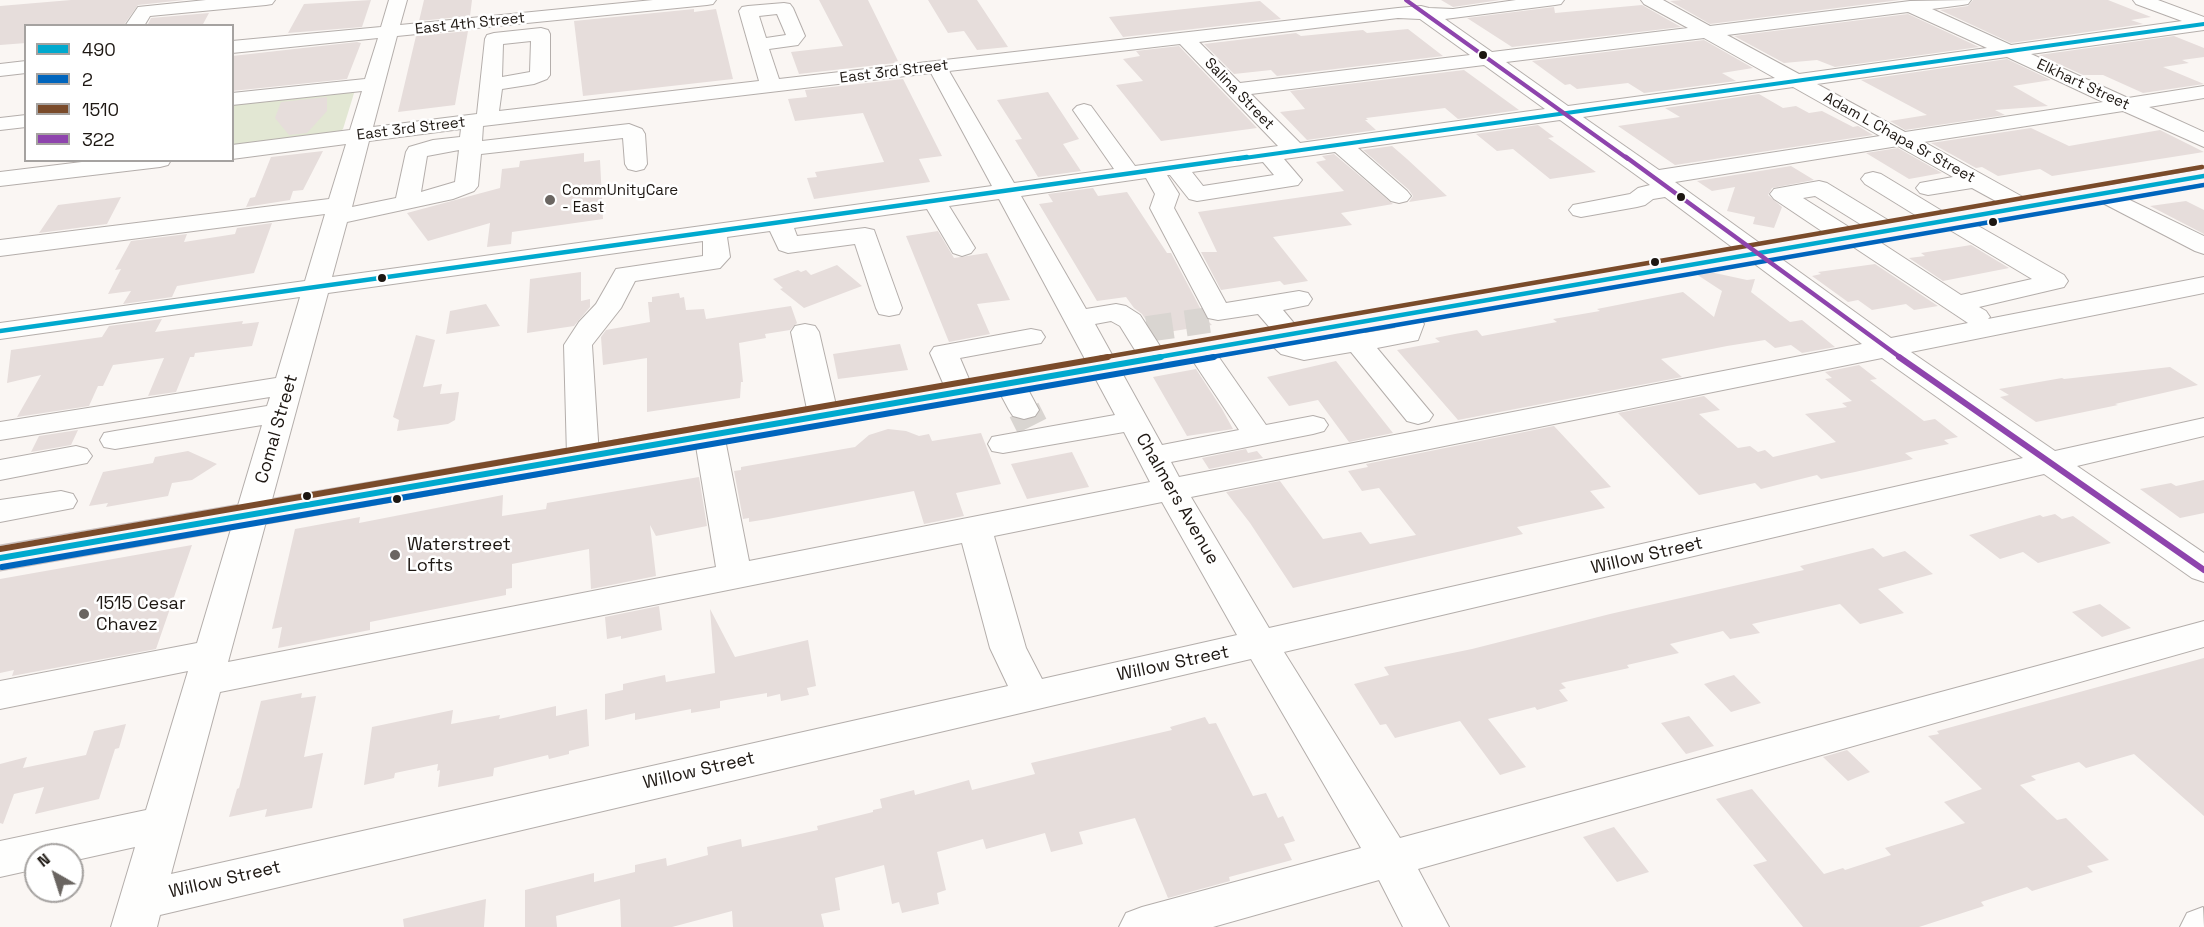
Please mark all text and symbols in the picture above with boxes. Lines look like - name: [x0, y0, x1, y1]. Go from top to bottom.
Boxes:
- street label: East 4th Street: [414, 9, 526, 39]
- legend: [24, 24, 234, 162]
- text: 490: [82, 38, 116, 61]
- unlabelled marker: [1477, 49, 1489, 61]
- street label: Salina Street: [1200, 54, 1278, 134]
- street label: East 3rd Street: [839, 56, 949, 88]
- street label: Elkhart Street: [2034, 56, 2132, 114]
- text: 2: [82, 68, 93, 91]
- street label: Adam L Chapa Sr Street: [1820, 89, 1978, 187]
- text: 1510: [82, 98, 119, 121]
- street label: East 3rd Street: [356, 113, 466, 145]
- text: 322: [82, 128, 115, 151]
- place label: CommUnityCare - East: [562, 182, 678, 217]
- unlabelled marker: [1675, 191, 1687, 203]
- marker: CommUnityCare - East: [543, 193, 557, 207]
- unlabelled marker: [1987, 216, 1999, 228]
- unlabelled marker: [1649, 256, 1661, 268]
- unlabelled marker: [376, 272, 388, 284]
- street label: Comal Street: [251, 372, 303, 486]
- street label: Chalmers Avenue: [1131, 430, 1223, 568]
- unlabelled marker: [301, 490, 313, 502]
- unlabelled marker: [391, 493, 403, 505]
- street label: Willow Street: [1589, 533, 1705, 579]
- place label: Waterstreet Lofts: [407, 534, 511, 576]
- marker: Waterstreet Lofts: [388, 548, 402, 562]
- place label: 1515 Cesar Chavez: [96, 593, 186, 636]
- marker: 1515 Cesar Chavez: [77, 607, 91, 621]
- street label: Willow Street: [1115, 642, 1231, 686]
- street label: Willow Street: [641, 748, 757, 794]
- north arrow: [24, 843, 84, 903]
- text: N: [33, 849, 54, 872]
- street label: Willow Street: [167, 857, 283, 903]

